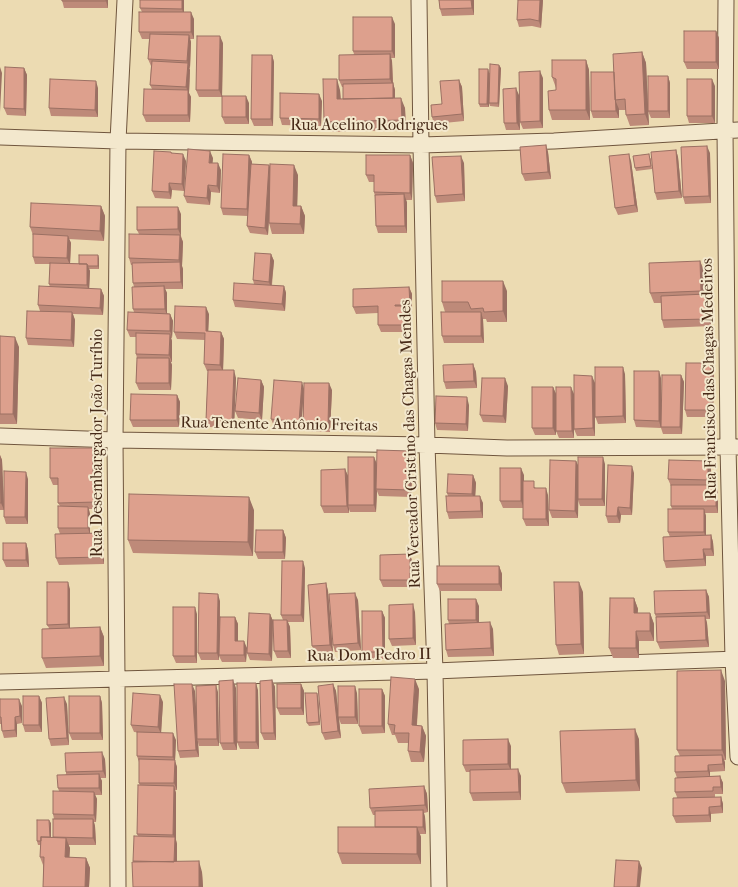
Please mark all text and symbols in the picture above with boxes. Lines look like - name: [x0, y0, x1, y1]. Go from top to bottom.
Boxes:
- street label: Rua Acelino Rodrigues: [290, 116, 448, 136]
- street label: Rua Francisco das Chagas Medeiros: [698, 258, 722, 500]
- street label: Rua Vereador Cristino das Chagas Mendes: [396, 299, 426, 589]
- street label: Rua Desembargador João Turíbio: [88, 329, 108, 557]
- street label: Rua Tenente Antônio Freitas: [180, 414, 378, 436]
- street label: Rua Dom Pedro II: [306, 645, 432, 667]

